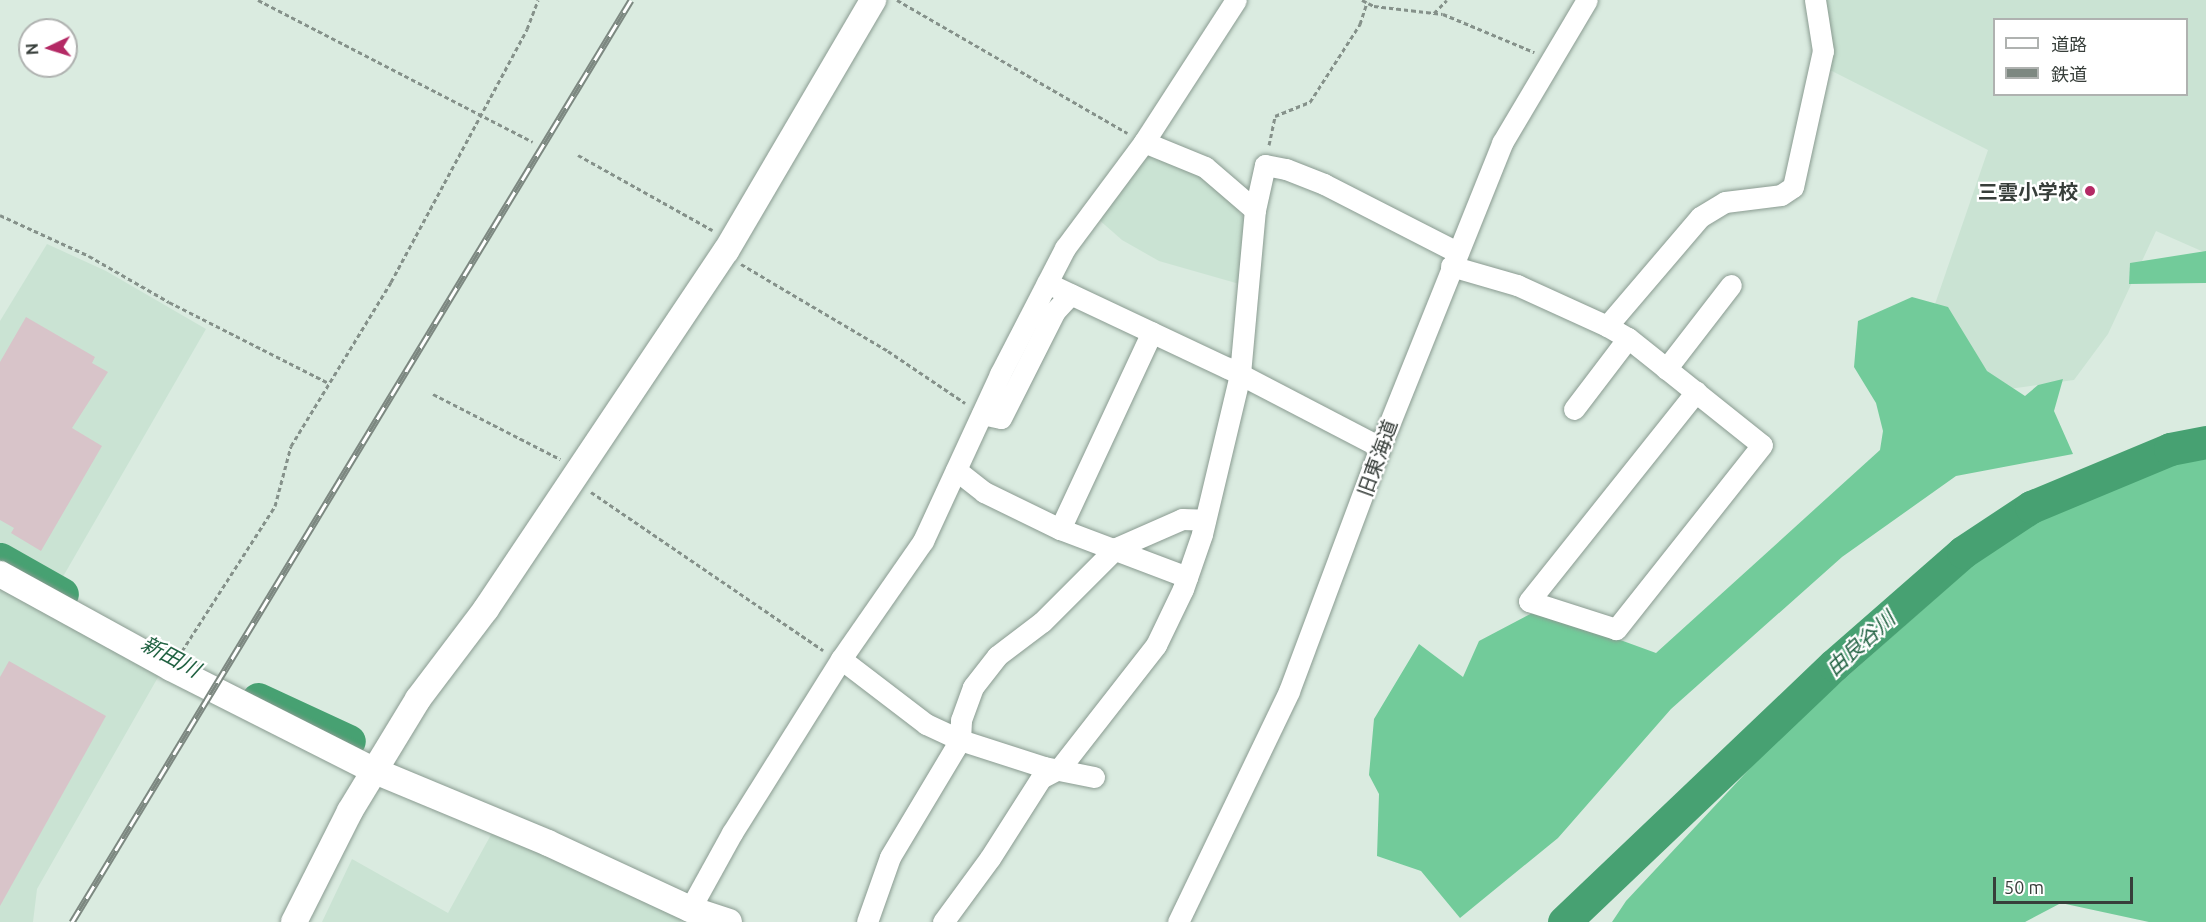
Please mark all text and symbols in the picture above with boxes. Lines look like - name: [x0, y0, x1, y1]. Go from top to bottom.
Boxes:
- north arrow: [18, 18, 78, 78]
- legend: [1993, 18, 2188, 96]
- text: 道路: [2051, 34, 2087, 54]
- text: N: [23, 43, 41, 56]
- text: 鉄道: [2051, 64, 2087, 84]
- place label: 三雲小学校: [1978, 179, 2078, 203]
- marker: 三雲小学校: [2083, 184, 2097, 198]
- street label: 旧東海道: [1352, 416, 1402, 500]
- water label: 由良谷川: [1820, 606, 1900, 680]
- water label: 新田川: [137, 630, 205, 682]
- scale bar: [1996, 865, 2136, 903]
- text: 50 m: [2004, 877, 2044, 897]

